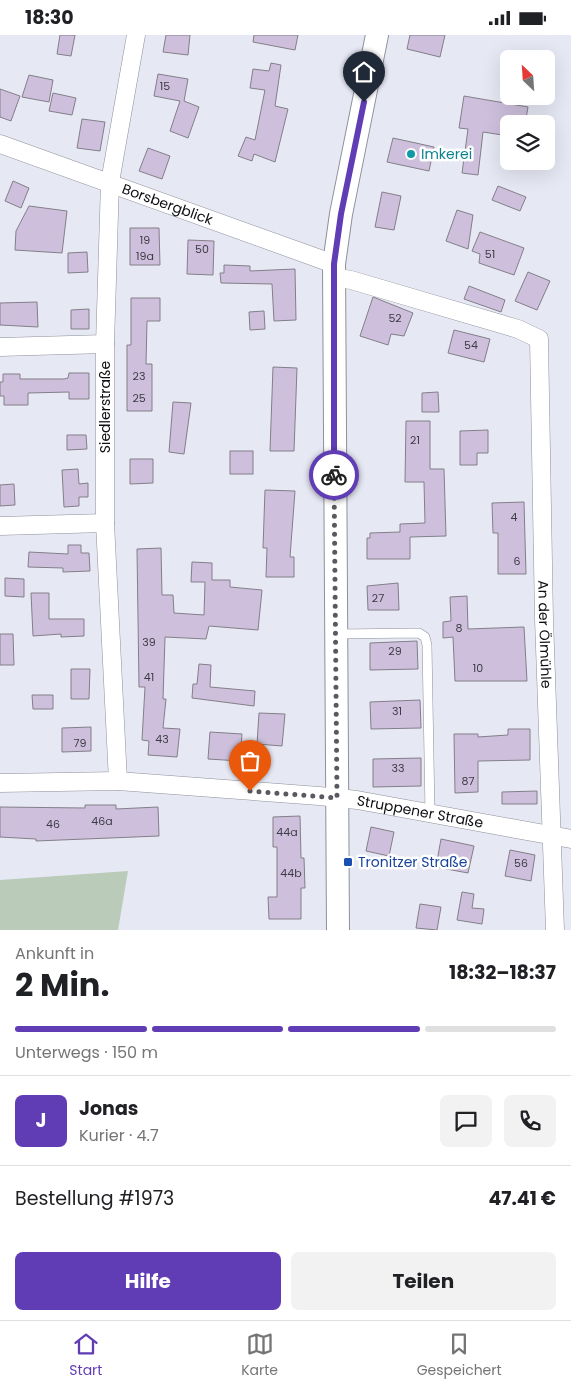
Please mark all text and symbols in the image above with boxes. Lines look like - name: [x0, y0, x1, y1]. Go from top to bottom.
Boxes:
- text: 18:30: [25, 4, 74, 31]
- north arrow: [500, 50, 555, 105]
- map controls: [500, 50, 555, 170]
- pin: [343, 51, 385, 102]
- icon: home: [350, 58, 378, 86]
- house number: 15: [160, 78, 170, 94]
- button: layers: [500, 115, 555, 170]
- place label: Imkerei: [421, 144, 472, 164]
- marker: Imkerei: [405, 148, 417, 160]
- street label: Borsbergblick: [119, 179, 216, 230]
- house number: 19: [140, 232, 150, 248]
- house number: 50: [195, 241, 209, 257]
- house number: 51: [485, 246, 495, 262]
- house number: 19a: [136, 248, 154, 264]
- house number: 52: [388, 310, 402, 326]
- house number: 54: [464, 337, 478, 353]
- street label: Siedlerstraße: [95, 360, 115, 453]
- house number: 23: [133, 368, 145, 384]
- house number: 25: [132, 390, 146, 406]
- house number: 21: [410, 432, 420, 448]
- courier: [309, 450, 359, 500]
- icon: bike: [320, 461, 348, 489]
- house number: 4: [511, 509, 518, 525]
- house number: 6: [514, 553, 521, 569]
- street label: An der Ölmühle: [533, 580, 556, 689]
- house number: 27: [372, 590, 384, 606]
- house number: 8: [456, 620, 463, 636]
- house number: 39: [142, 634, 156, 650]
- house number: 29: [388, 643, 402, 659]
- house number: 10: [473, 660, 483, 676]
- house number: 41: [144, 669, 154, 685]
- house number: 31: [392, 703, 402, 719]
- house number: 43: [155, 731, 169, 747]
- house number: 79: [74, 735, 87, 751]
- pin: [229, 740, 271, 791]
- icon: bag: [236, 747, 264, 775]
- house number: 33: [392, 760, 404, 776]
- house number: 87: [462, 773, 474, 789]
- street label: Struppener Straße: [355, 790, 485, 833]
- house number: 46a: [91, 813, 113, 829]
- house number: 46: [46, 816, 60, 832]
- house number: 44a: [276, 824, 298, 840]
- place label: Tronitzer Straße: [358, 852, 468, 872]
- house number: 56: [514, 855, 528, 871]
- marker: Tronitzer Straße: [342, 856, 354, 868]
- house number: 44b: [280, 865, 302, 881]
- text: Ankunft in: [15, 942, 94, 965]
- text: 18:32–18:37: [449, 959, 556, 986]
- text: 2 Min.: [15, 962, 109, 1007]
- text: Unterwegs · 150 m: [15, 1041, 158, 1064]
- text: Jonas: [79, 1095, 138, 1122]
- button: chat: [440, 1095, 492, 1147]
- button: phone: [504, 1095, 556, 1147]
- text: J: [36, 1107, 46, 1134]
- text: Kurier · 4.7: [79, 1124, 159, 1147]
- text: Bestellung #1973: [15, 1185, 174, 1212]
- text: 47.41 €: [488, 1185, 556, 1212]
- button: Hilfe: [15, 1252, 281, 1310]
- button: Teilen: [291, 1252, 556, 1310]
- tab: Start: [69, 1330, 102, 1381]
- tab: Karte: [241, 1330, 278, 1381]
- tab: Gespeichert: [417, 1330, 502, 1381]

